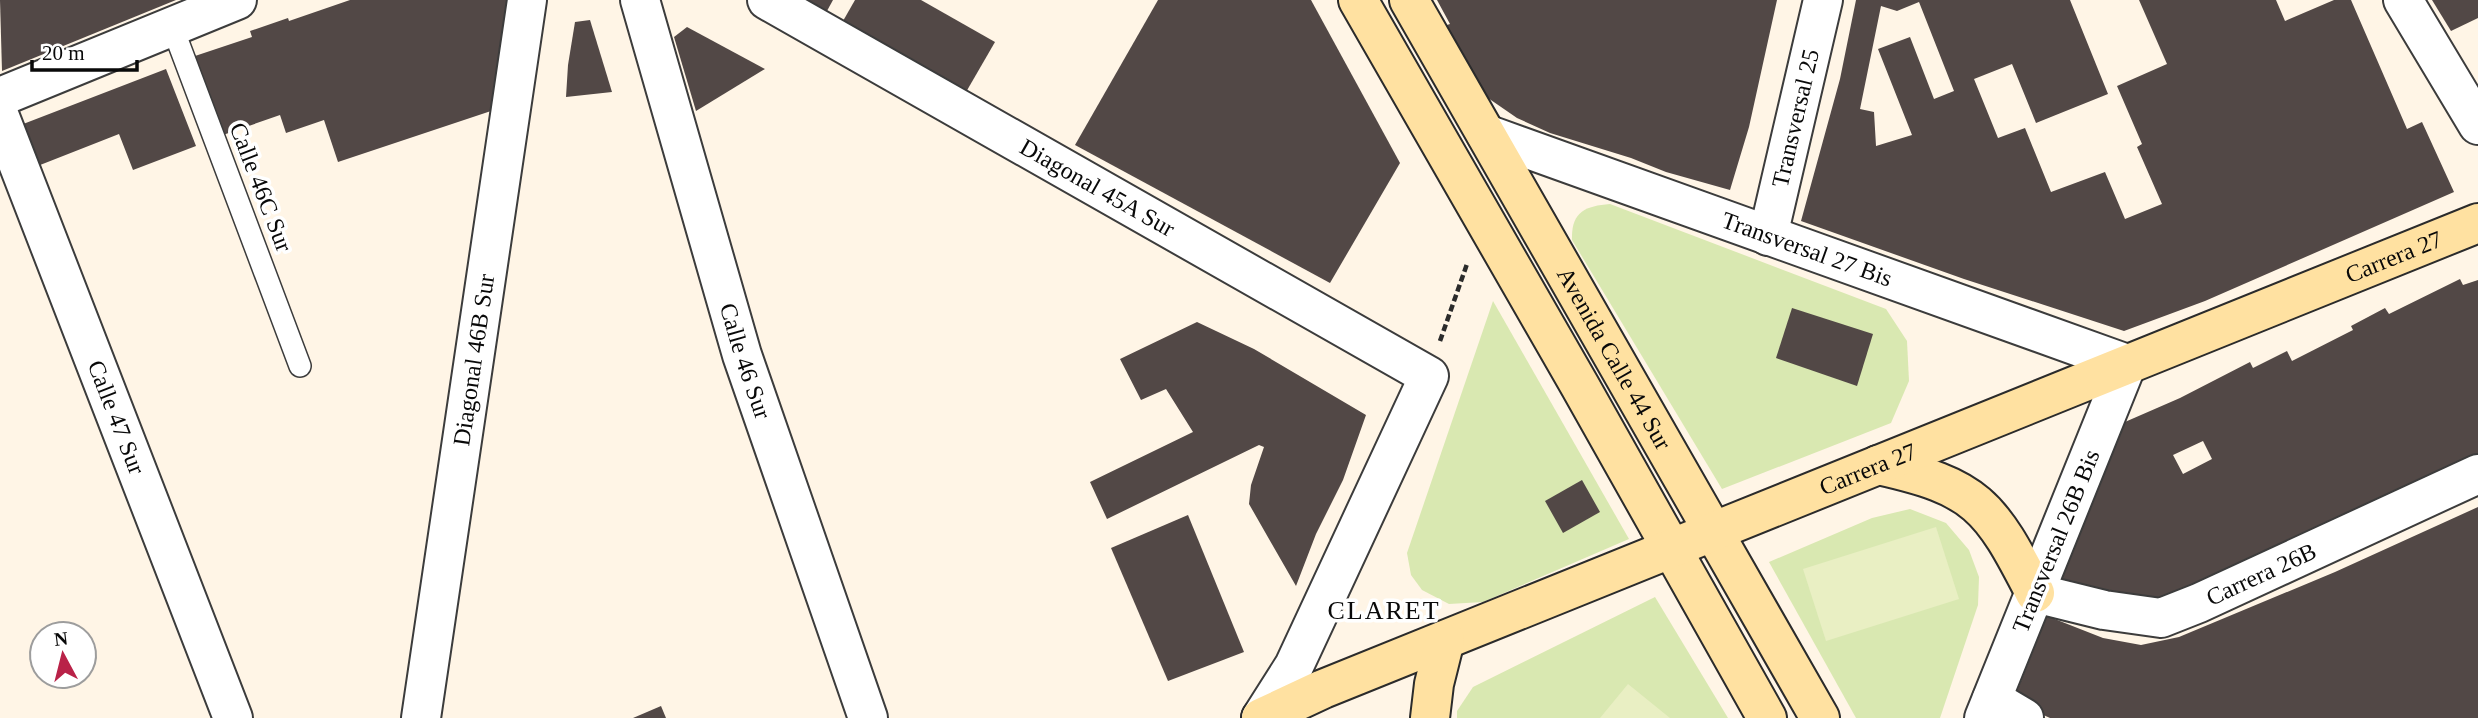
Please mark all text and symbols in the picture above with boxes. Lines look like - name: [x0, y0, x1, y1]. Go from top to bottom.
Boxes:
- scale bar: [32, 28, 136, 72]
- text: 20 m: [42, 41, 85, 65]
- street label: Transversal 25: [1767, 46, 1824, 190]
- street label: Calle 46C Sur: [224, 119, 298, 255]
- street label: Diagonal 45A Sur: [1016, 134, 1179, 242]
- street label: Transversal 27 Bis: [1718, 207, 1896, 292]
- street label: Carrera 27: [2342, 226, 2446, 288]
- street label: Avenida Calle 44 Sur: [1552, 263, 1677, 454]
- street label: Diagonal 46B Sur: [448, 272, 499, 448]
- street label: Calle 46 Sur: [715, 300, 776, 422]
- street label: Calle 47 Sur: [83, 357, 150, 478]
- street label: Carrera 27: [1816, 438, 1920, 500]
- street label: Transversal 26B Bis: [2007, 446, 2105, 636]
- street label: Carrera 26B: [2202, 538, 2320, 611]
- district label: CLARET: [1327, 596, 1441, 625]
- north arrow: [28, 620, 98, 690]
- text: N: [53, 627, 69, 650]

